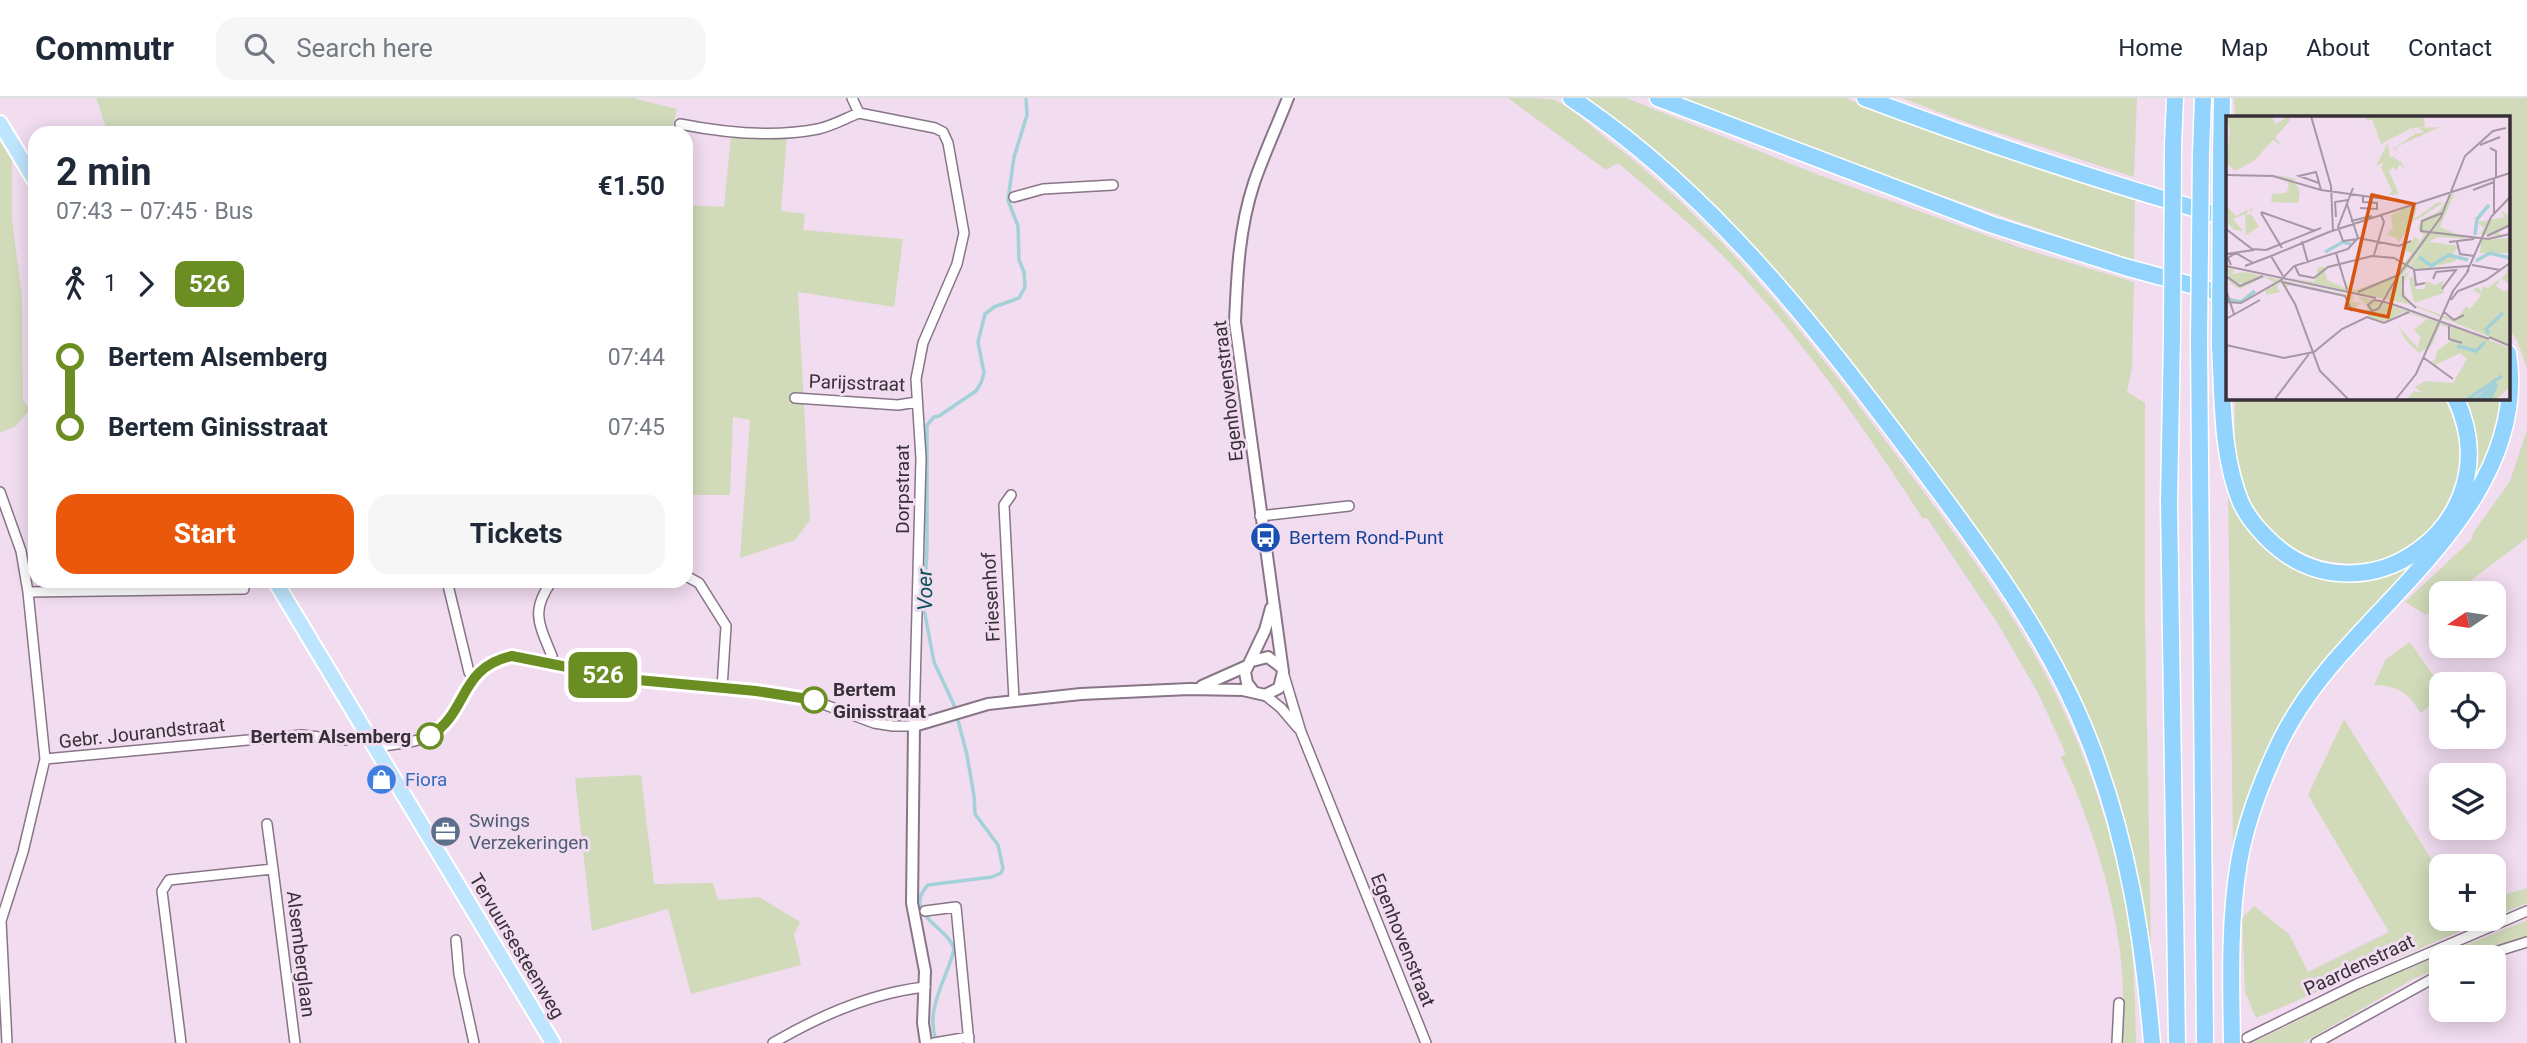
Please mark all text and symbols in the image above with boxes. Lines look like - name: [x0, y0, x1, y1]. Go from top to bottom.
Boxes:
- search box: [216, 17, 706, 80]
- text: Commutr: [35, 29, 174, 68]
- icon: search: [240, 29, 278, 67]
- text: Search here: [296, 33, 433, 63]
- text: Home: [2118, 34, 2183, 62]
- text: Map: [2221, 34, 2268, 62]
- text: About: [2306, 34, 2370, 62]
- text: Contact: [2408, 34, 2492, 62]
- inset map: [2226, 116, 2510, 399]
- text: 2 min: [56, 150, 152, 194]
- text: €1.50: [598, 171, 665, 201]
- text: 07:43 – 07:45 · Bus: [56, 198, 253, 225]
- icon: walk: [56, 265, 94, 303]
- icon: forward: [127, 265, 165, 303]
- text: 1: [104, 270, 117, 297]
- text: 526: [189, 270, 230, 298]
- street label: Egenhovenstraat: [1208, 319, 1248, 463]
- text: Bertem Alsemberg: [108, 342, 328, 372]
- text: 07:44: [608, 344, 665, 371]
- street label: Parijsstraat: [808, 370, 906, 396]
- text: Bertem Ginisstraat: [108, 412, 328, 442]
- text: 07:45: [608, 414, 665, 441]
- street label: Dorpstraat: [891, 444, 914, 534]
- button: Start: [56, 494, 354, 574]
- button: Tickets: [368, 494, 665, 574]
- bus stop icon: Bertem Rond-Punt: [1249, 520, 1283, 554]
- place label: Bertem Rond-Punt: [1289, 526, 1444, 549]
- street label: Friesenhof: [977, 551, 1005, 642]
- water label: Voer: [913, 568, 937, 611]
- north arrow: [2429, 581, 2506, 658]
- map controls: [2429, 581, 2506, 1022]
- line badge: 526: [563, 652, 643, 698]
- text: 526: [582, 661, 624, 689]
- button: locate: [2429, 672, 2506, 749]
- place label: Bertem Ginisstraat: [833, 678, 927, 723]
- marker: Bertem Ginisstraat: [801, 687, 827, 713]
- street label: Gebr. Jourandstraat: [58, 713, 226, 753]
- marker: Bertem Alsemberg: [417, 723, 443, 749]
- place label: Bertem Alsemberg: [250, 725, 411, 748]
- shop icon: Fiora: [365, 762, 399, 796]
- button: layers: [2429, 763, 2506, 840]
- place label: Fiora: [405, 768, 447, 791]
- place label: Swings Verzekeringen: [469, 809, 589, 854]
- office icon: Swings Verzekeringen: [429, 814, 463, 848]
- button: +: [2429, 854, 2506, 931]
- street label: Tervuursesteenweg: [465, 869, 569, 1023]
- street label: Egenhovenstraat: [1366, 870, 1440, 1010]
- street label: Alsemberglaan: [282, 890, 320, 1018]
- street label: Paardenstraat: [2300, 929, 2418, 1001]
- button: −: [2429, 945, 2506, 1022]

